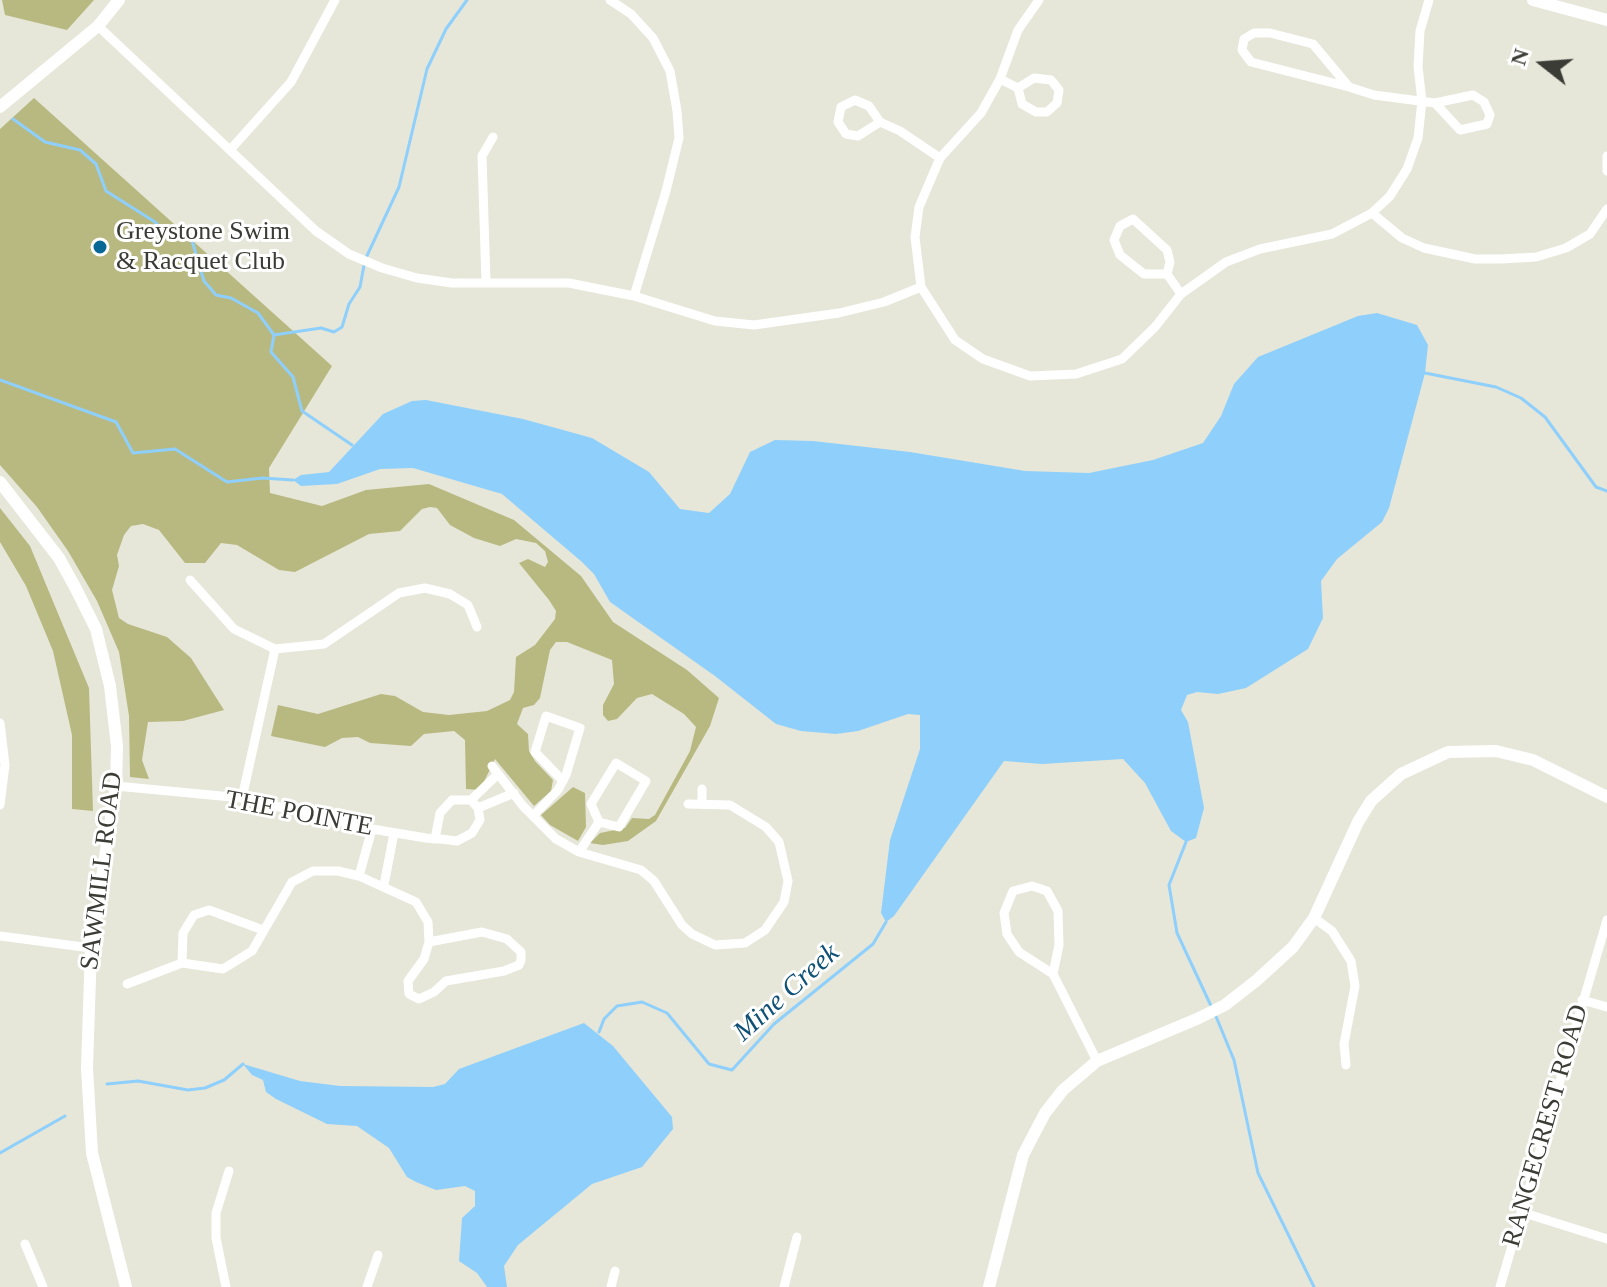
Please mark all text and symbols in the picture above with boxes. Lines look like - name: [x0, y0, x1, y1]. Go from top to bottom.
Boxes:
- north arrow: [1503, 24, 1583, 104]
- text: N: [1505, 46, 1534, 68]
- place label: Greystone Swim & Racquet Club: [116, 216, 290, 278]
- marker: Greystone Swim & Racquet Club: [91, 238, 109, 256]
- street label: SAWMILL ROAD: [74, 770, 130, 972]
- street label: THE POINTE: [223, 784, 375, 844]
- water label: Mine Creek: [727, 937, 847, 1049]
- street label: RANGECREST ROAD: [1496, 1001, 1596, 1251]

